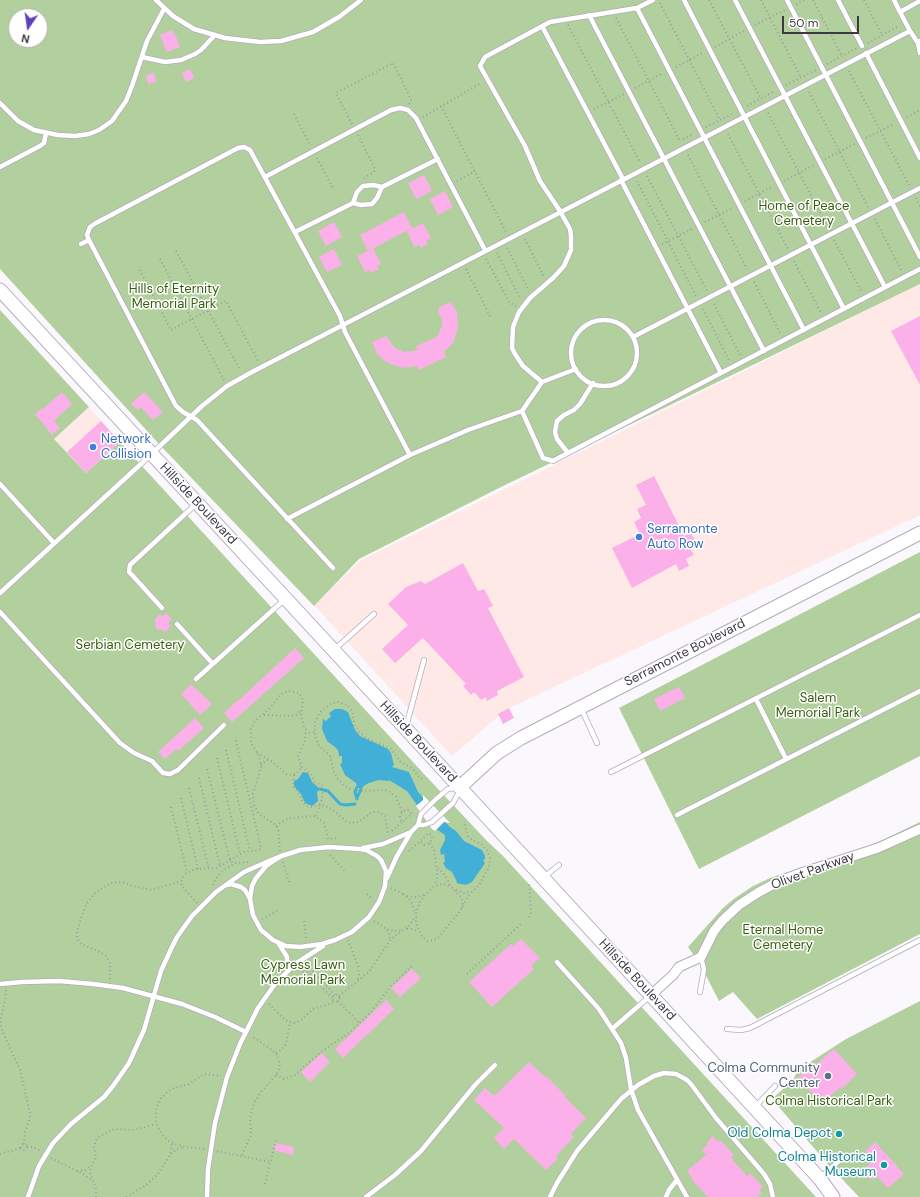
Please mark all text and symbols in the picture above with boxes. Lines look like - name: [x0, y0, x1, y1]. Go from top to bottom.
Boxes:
- north arrow: [8, 8, 48, 48]
- scale bar: [784, 8, 861, 34]
- text: 50 m: [789, 15, 818, 31]
- text: N: [20, 31, 31, 46]
- park label: Home of Peace Cemetery: [758, 199, 850, 230]
- park label: Hills of Eternity Memorial Park: [129, 282, 219, 313]
- place label: Network Collision: [101, 432, 152, 463]
- marker: Network Collision: [88, 442, 98, 452]
- street label: Hillside Boulevard: [156, 460, 240, 548]
- place label: Serramonte Auto Row: [647, 522, 718, 553]
- marker: Serramonte Auto Row: [634, 532, 644, 542]
- street label: Serramonte Boulevard: [622, 616, 748, 690]
- park label: Serbian Cemetery: [76, 638, 184, 654]
- park label: Salem Memorial Park: [776, 691, 860, 722]
- street label: Hillside Boulevard: [376, 698, 460, 786]
- street label: Olivet Parkway: [769, 849, 857, 893]
- park label: Eternal Home Cemetery: [743, 923, 823, 954]
- street label: Hillside Boulevard: [595, 936, 679, 1024]
- park label: Cypress Lawn Memorial Park: [261, 958, 345, 989]
- place label: Colma Community Center: [707, 1061, 820, 1092]
- marker: Colma Community Center: [823, 1071, 833, 1081]
- park label: Colma Historical Park: [765, 1094, 893, 1110]
- place label: Old Colma Depot: [727, 1126, 831, 1142]
- marker: Old Colma Depot: [834, 1129, 844, 1139]
- place label: Colma Historical Museum: [778, 1150, 876, 1181]
- marker: Colma Historical Museum: [879, 1160, 889, 1170]

